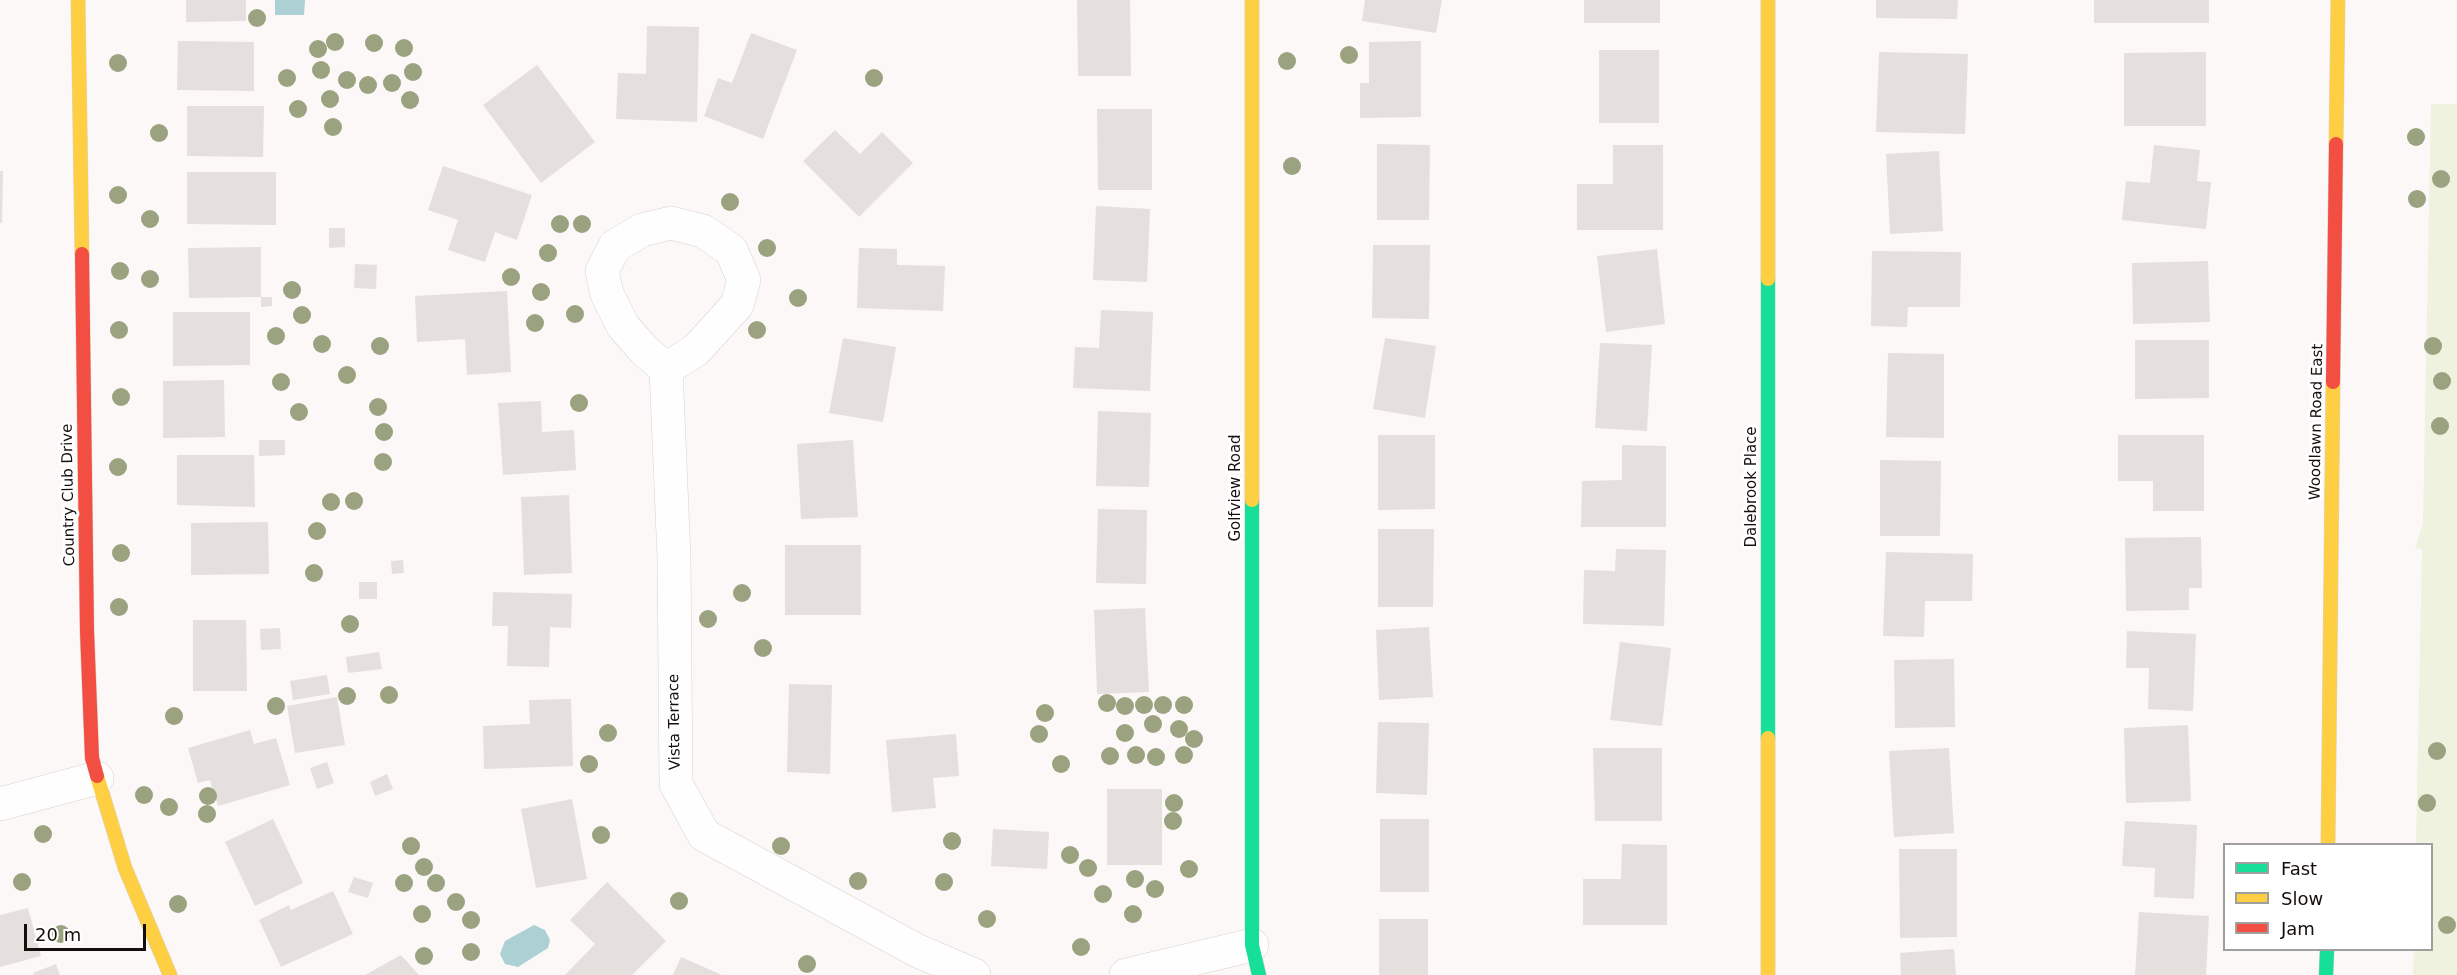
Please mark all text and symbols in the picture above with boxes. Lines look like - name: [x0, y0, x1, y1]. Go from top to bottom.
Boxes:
- street label: Woodlawn Road East: [2307, 344, 2327, 500]
- street label: Country Club Drive: [59, 423, 79, 567]
- street label: Dalebrook Place: [1743, 426, 1761, 548]
- street label: Golfview Road: [1227, 434, 1245, 542]
- street label: Vista Terrace: [665, 674, 685, 770]
- legend: [2223, 843, 2433, 951]
- text: Fast: [2281, 858, 2317, 879]
- text: Slow: [2281, 888, 2323, 909]
- scale bar: [27, 912, 148, 950]
- text: Jam: [2281, 918, 2315, 939]
- text: 20 m: [35, 924, 81, 945]

